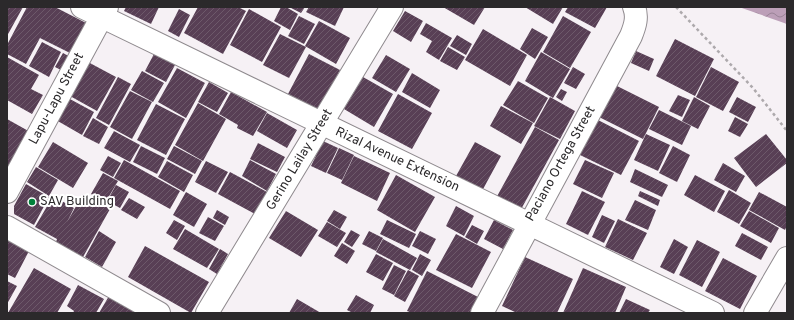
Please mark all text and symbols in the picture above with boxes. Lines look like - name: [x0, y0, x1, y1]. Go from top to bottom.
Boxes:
- street label: Lapu-Lapu Street: [26, 50, 88, 148]
- street label: Paciano Ortega Street: [523, 103, 599, 225]
- street label: Gerino Lailay Street: [263, 106, 337, 214]
- street label: Rizal Avenue Extension: [332, 124, 462, 196]
- place label: SAV Building: [40, 194, 114, 210]
- marker: SAV Building: [27, 197, 37, 207]

